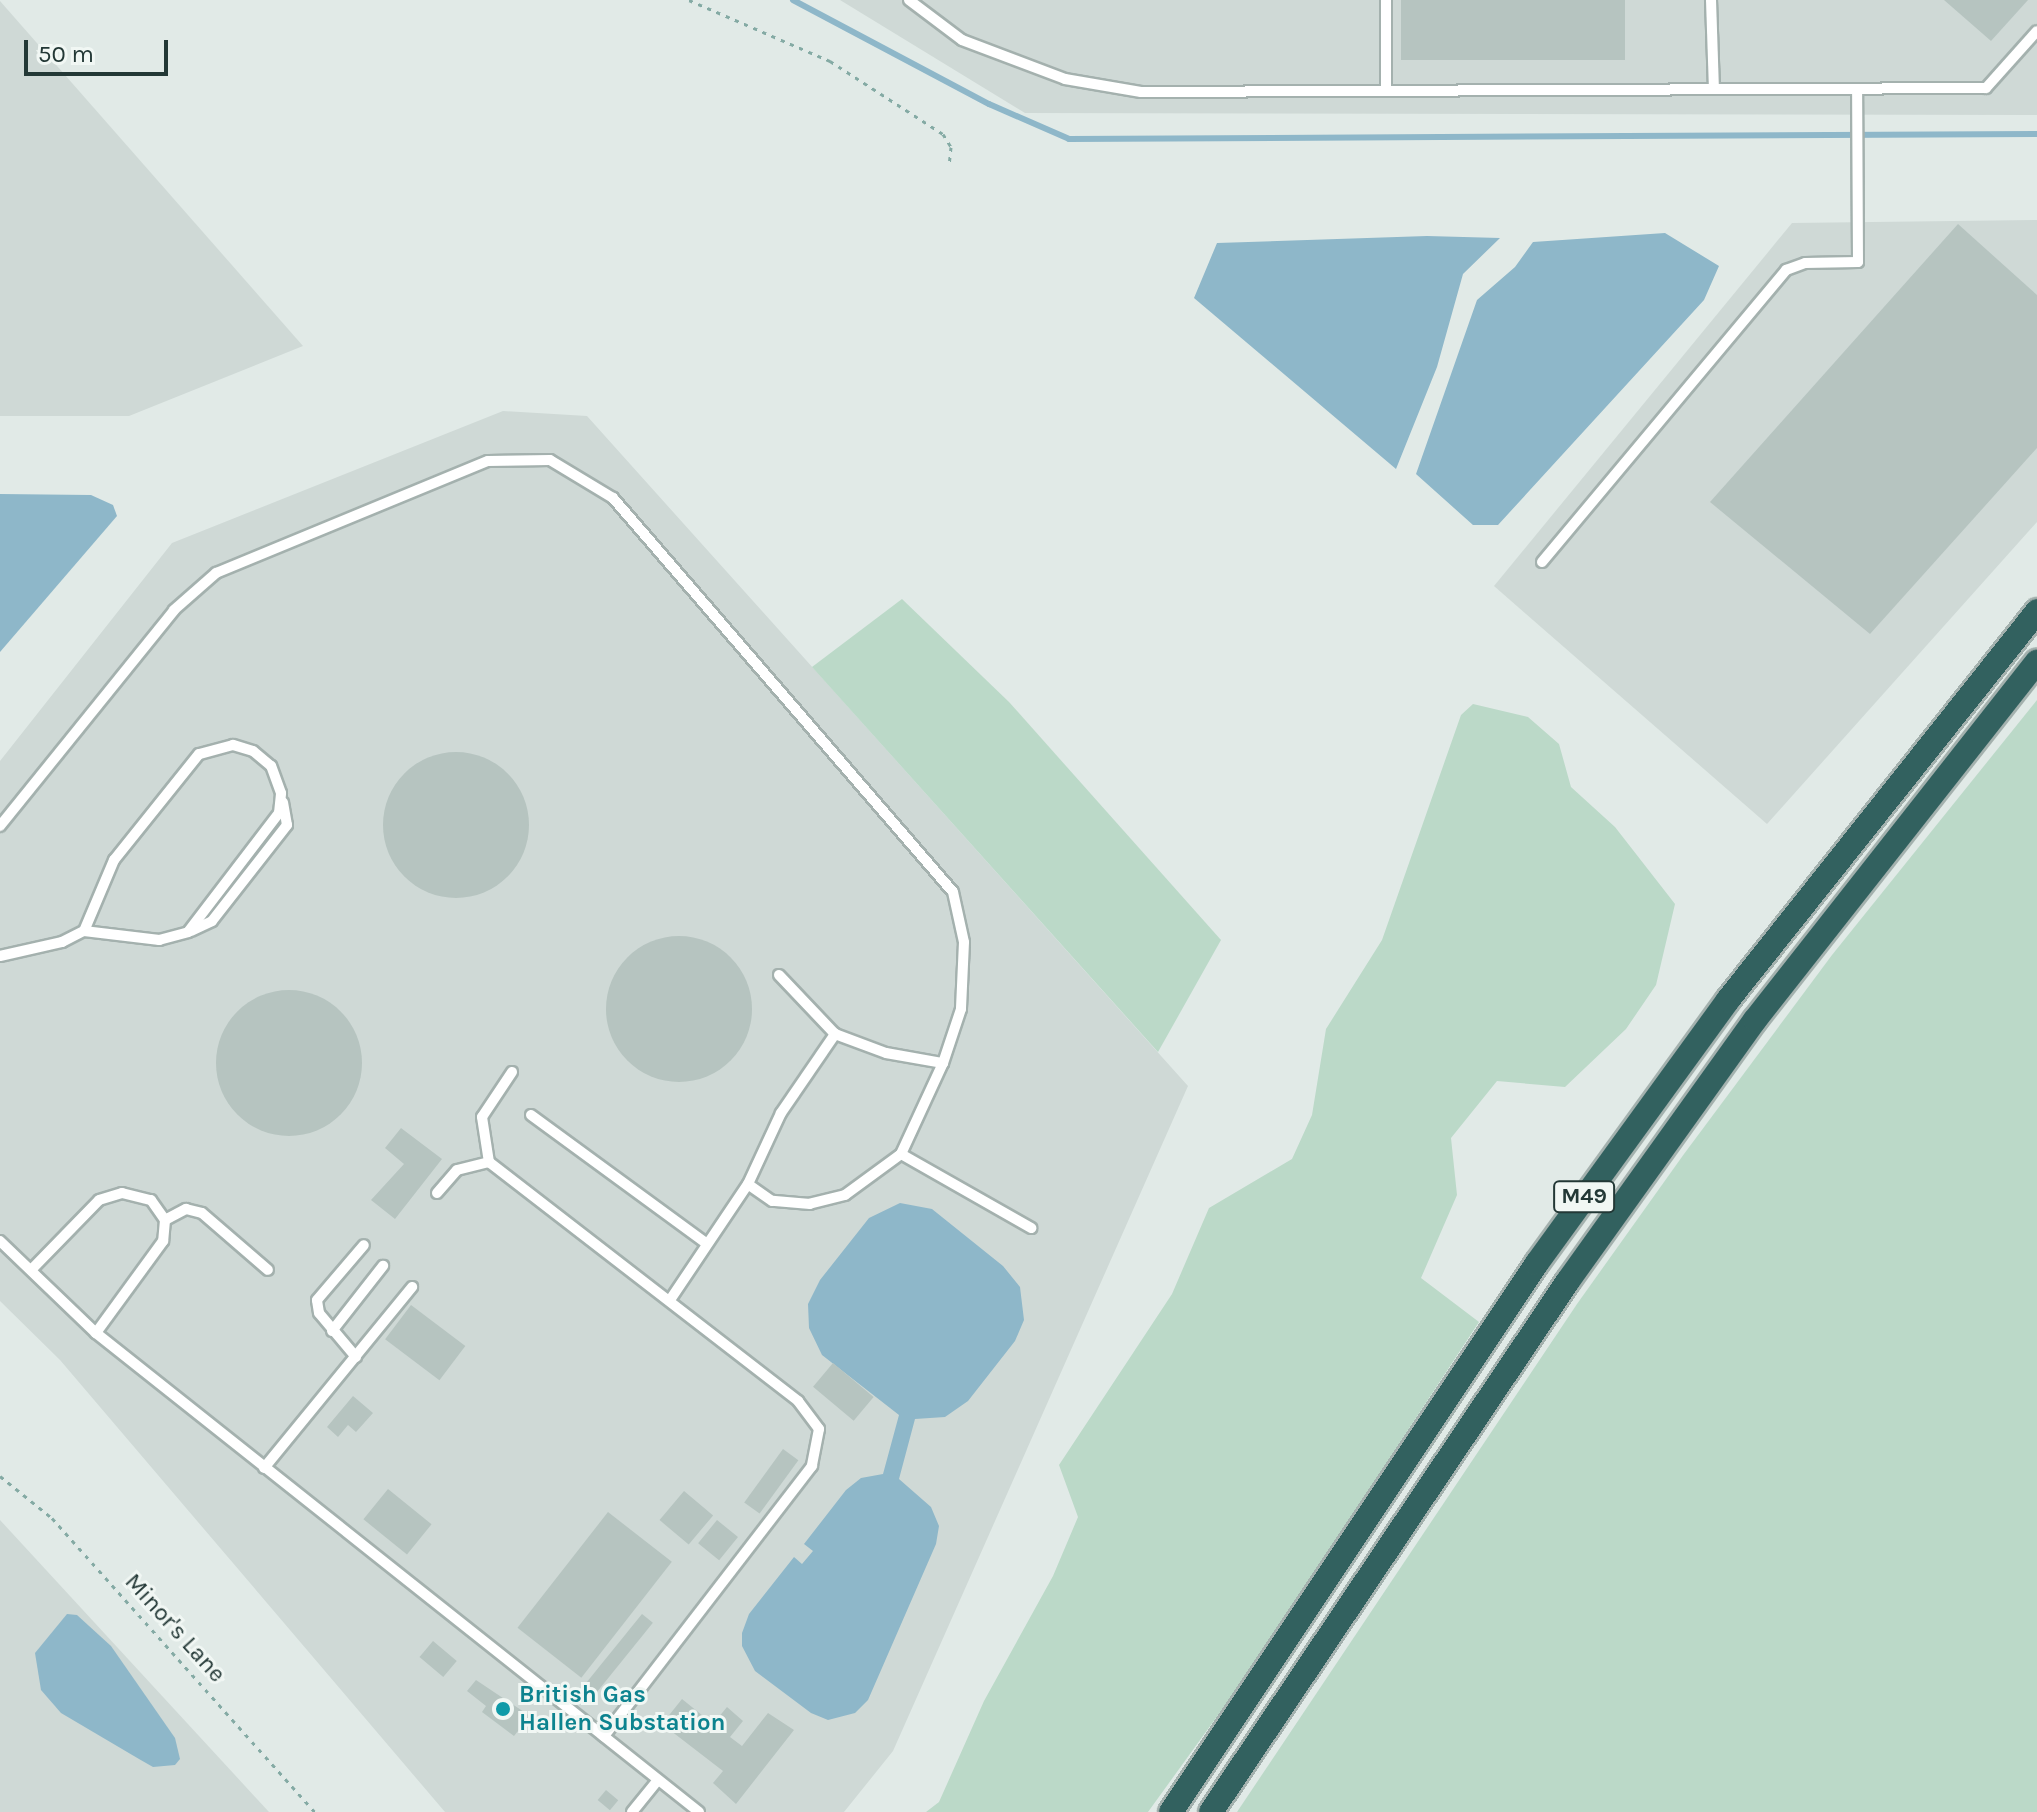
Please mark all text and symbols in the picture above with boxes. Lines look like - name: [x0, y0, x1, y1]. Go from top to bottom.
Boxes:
- scale bar: [28, 24, 172, 74]
- text: 50 m: [38, 40, 94, 68]
- road number: M49: [1552, 1179, 1616, 1215]
- street label: Minor's Lane: [119, 1568, 231, 1688]
- place label: British Gas Hallen Substation: [519, 1681, 725, 1737]
- marker: British Gas Hallen Substation: [494, 1700, 512, 1718]

